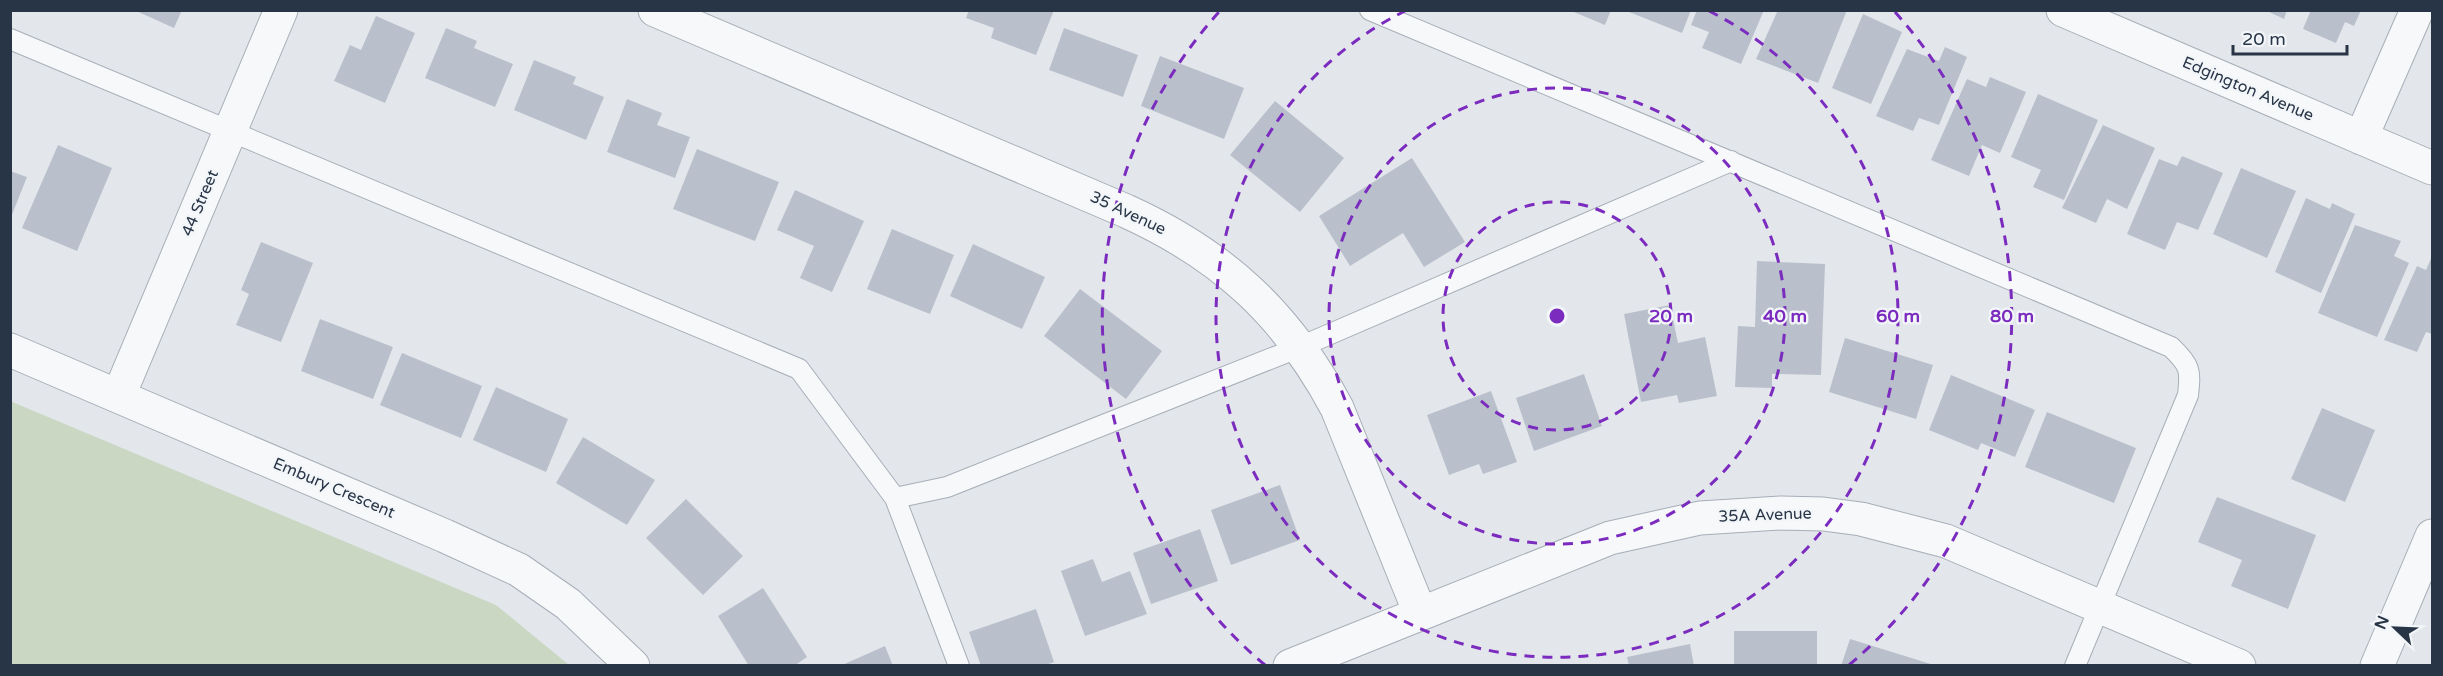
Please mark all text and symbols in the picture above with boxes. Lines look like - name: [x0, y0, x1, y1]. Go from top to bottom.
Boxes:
- scale bar: [2233, 18, 2347, 56]
- text: 20 m: [2242, 28, 2286, 50]
- street label: Edgington Avenue: [2179, 52, 2317, 126]
- street label: 44 Street: [177, 167, 223, 239]
- street label: 35 Avenue: [1087, 187, 1169, 239]
- text: 20 m: [1649, 305, 1693, 327]
- text: 40 m: [1763, 305, 1807, 327]
- text: 60 m: [1876, 305, 1920, 327]
- text: 80 m: [1990, 305, 2034, 327]
- centre of rings: [1547, 306, 1567, 326]
- street label: Embury Crescent: [270, 453, 398, 523]
- street label: 35A Avenue: [1718, 503, 1812, 527]
- north arrow: [2365, 598, 2425, 658]
- text: N: [2370, 613, 2394, 632]

